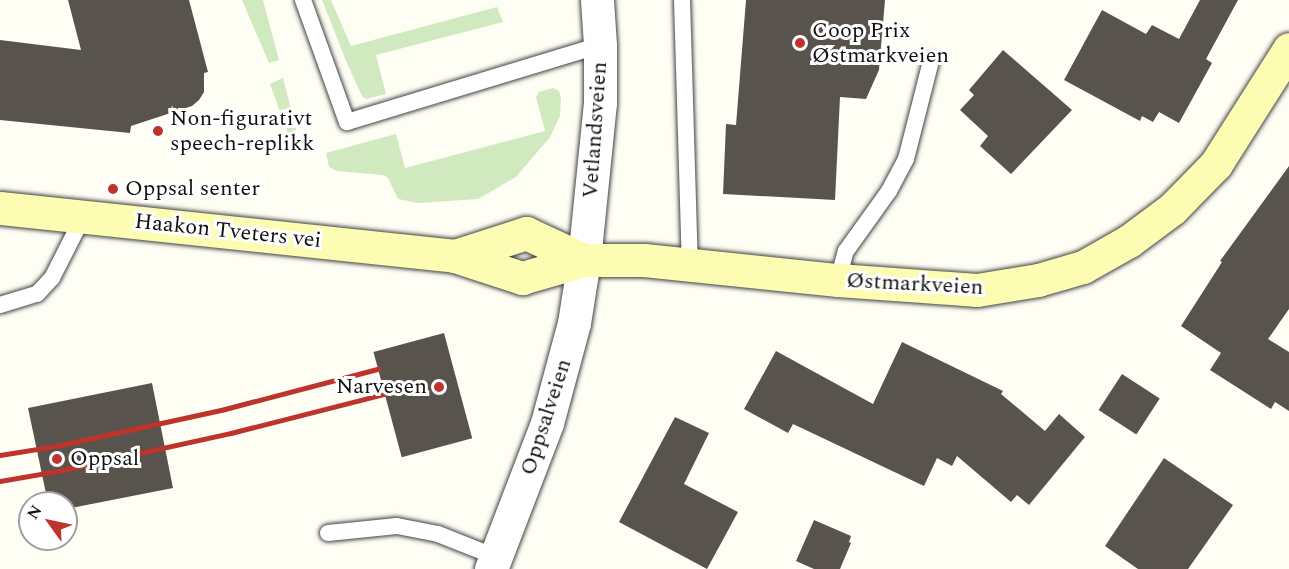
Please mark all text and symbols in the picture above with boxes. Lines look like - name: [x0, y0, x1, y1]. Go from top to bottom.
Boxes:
- place label: Coop Prix Østmarkveien: [812, 17, 949, 68]
- marker: Coop Prix Østmarkveien: [793, 36, 807, 50]
- street label: Vetlandsveien: [577, 61, 613, 199]
- place label: Non-figurativt speech-replikk: [170, 105, 315, 156]
- marker: Non-figurativt speech-replikk: [151, 124, 165, 138]
- place label: Oppsal senter: [125, 176, 260, 202]
- marker: Oppsal senter: [106, 182, 120, 196]
- street label: Haakon Tveters vei: [133, 208, 323, 254]
- street label: Østmarkveien: [846, 267, 984, 301]
- street label: Oppsalveien: [515, 355, 577, 479]
- place label: Narvesen: [336, 374, 427, 400]
- marker: Narvesen: [432, 380, 446, 394]
- place label: Oppsal: [70, 446, 139, 472]
- marker: Oppsal: [48, 450, 66, 468]
- north arrow: [18, 491, 78, 551]
- text: N: [21, 500, 48, 524]

